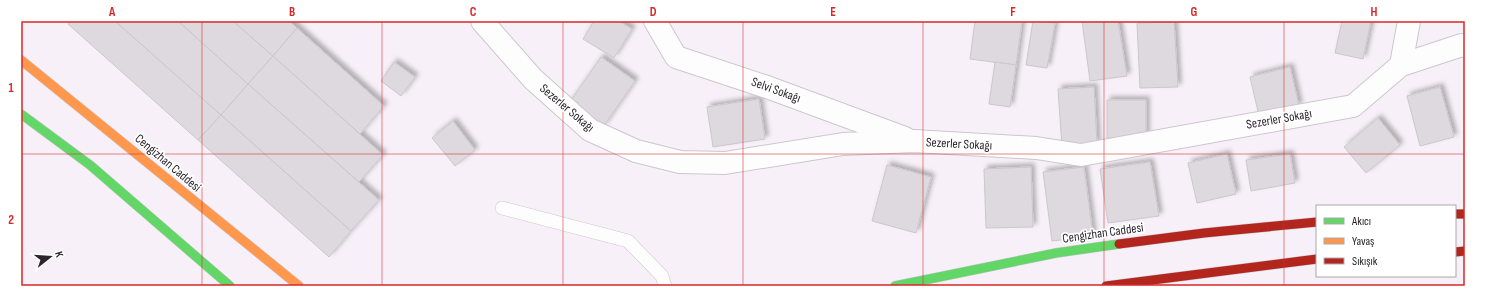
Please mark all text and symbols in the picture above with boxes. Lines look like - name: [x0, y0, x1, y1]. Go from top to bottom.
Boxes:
- text: A: [108, 4, 116, 20]
- text: B: [289, 4, 295, 20]
- text: C: [470, 4, 477, 20]
- text: D: [650, 4, 657, 20]
- text: E: [830, 4, 836, 20]
- text: F: [1010, 4, 1016, 20]
- text: G: [1191, 4, 1198, 20]
- text: H: [1371, 4, 1378, 20]
- street label: Selvi Sokağı: [749, 74, 803, 106]
- text: 1: [8, 80, 14, 96]
- street label: Sezerler Sokağı: [536, 81, 598, 135]
- street label: Sezerler Sokağı: [1245, 105, 1313, 133]
- street label: Cengizhan Caddesi: [132, 131, 204, 195]
- street label: Sezerler Sokağı: [926, 134, 992, 154]
- legend: [1316, 205, 1456, 277]
- text: 2: [8, 212, 14, 228]
- text: Akıcı: [1351, 214, 1371, 229]
- street label: Cengizhan Caddesi: [1061, 219, 1145, 247]
- text: Yavaş: [1352, 234, 1374, 249]
- north arrow: [30, 237, 70, 277]
- text: K: [52, 250, 66, 259]
- text: Sıkışık: [1352, 254, 1378, 269]

